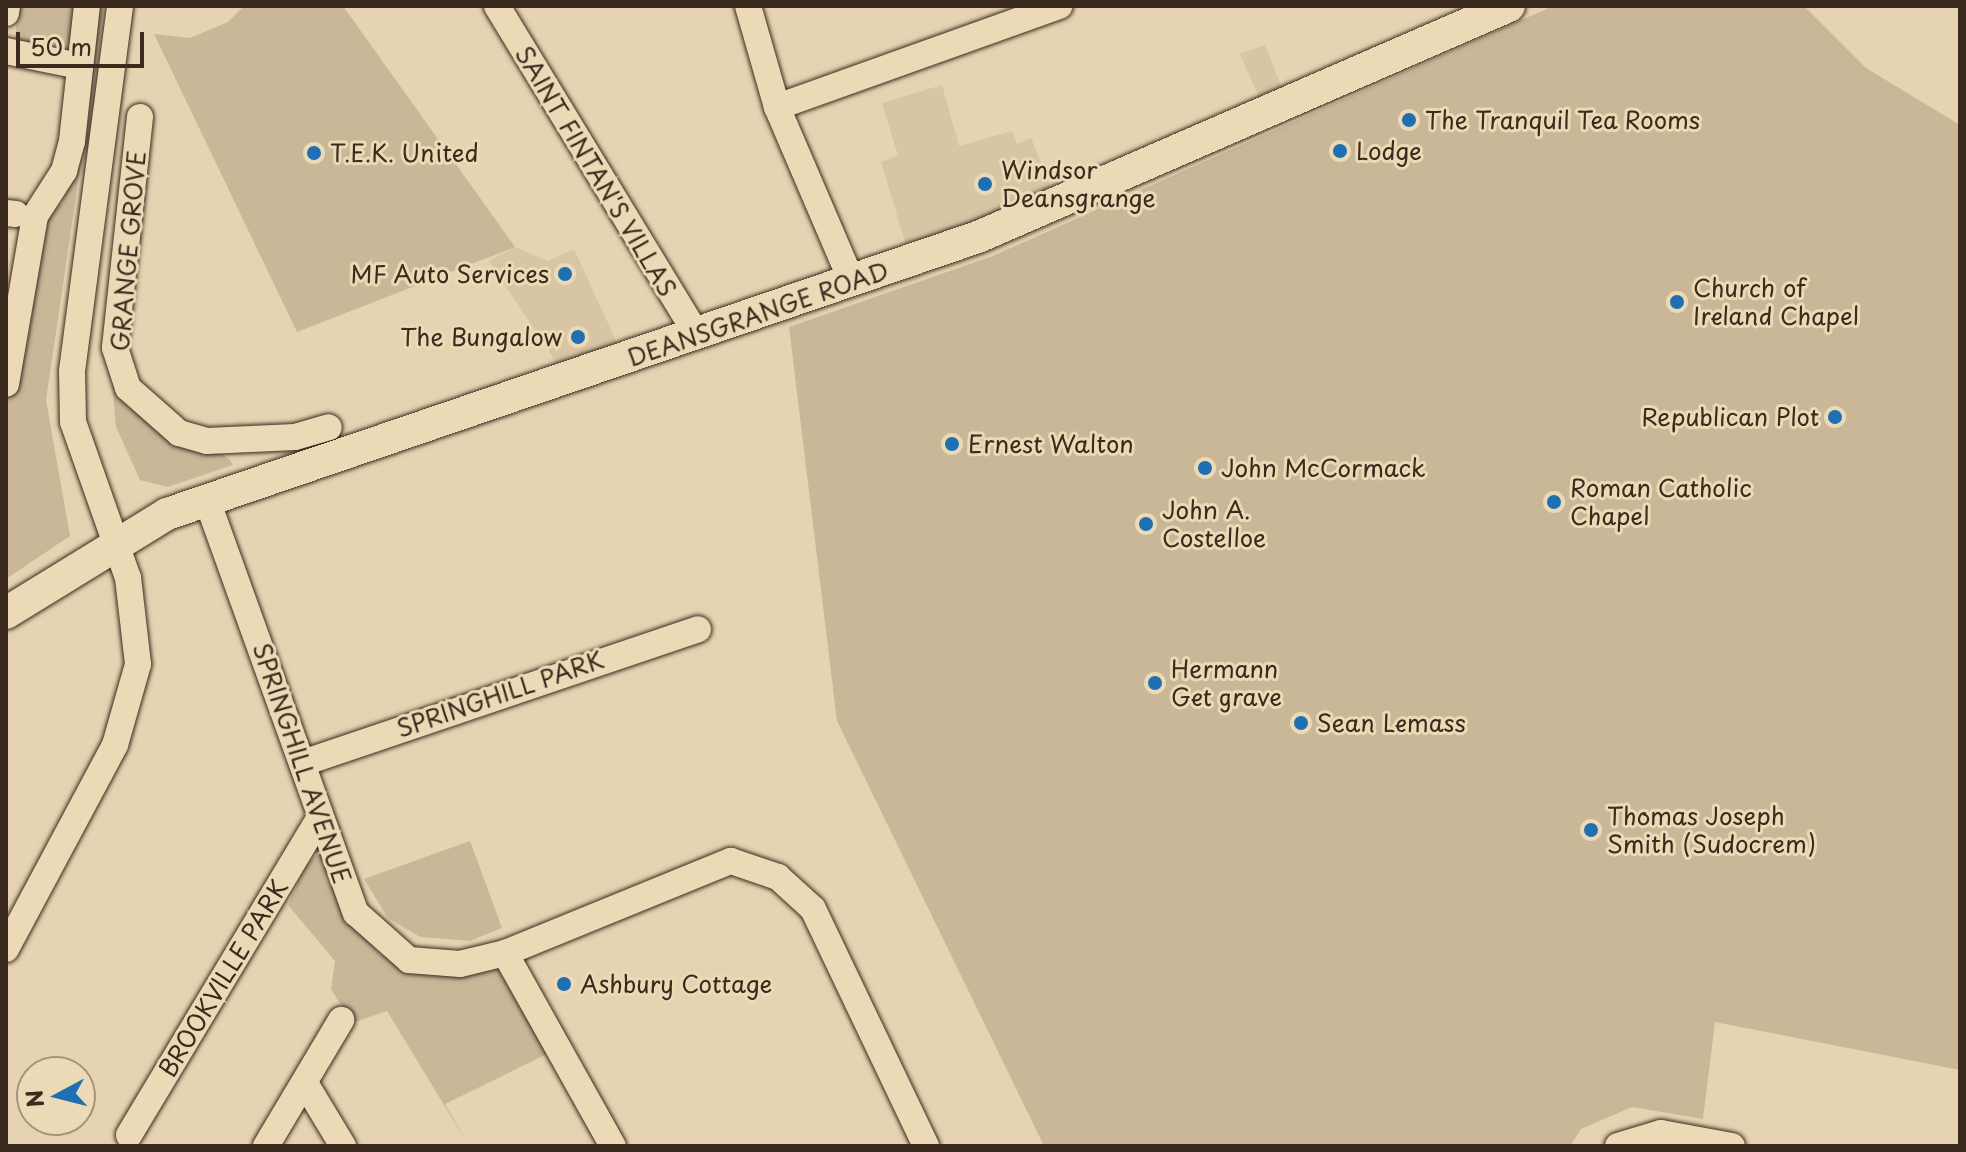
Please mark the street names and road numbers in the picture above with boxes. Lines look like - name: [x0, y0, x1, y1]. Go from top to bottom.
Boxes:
- street label: SAINT FINTAN'S VILLAS: [509, 40, 683, 302]
- street label: GRANGE GROVE: [105, 149, 151, 353]
- street label: DEANSGRANGE ROAD: [623, 256, 893, 372]
- street label: SPRINGHILL AVENUE: [247, 639, 357, 887]
- street label: SPRINGHILL PARK: [392, 645, 608, 743]
- street label: BROOKVILLE PARK: [152, 874, 294, 1082]

